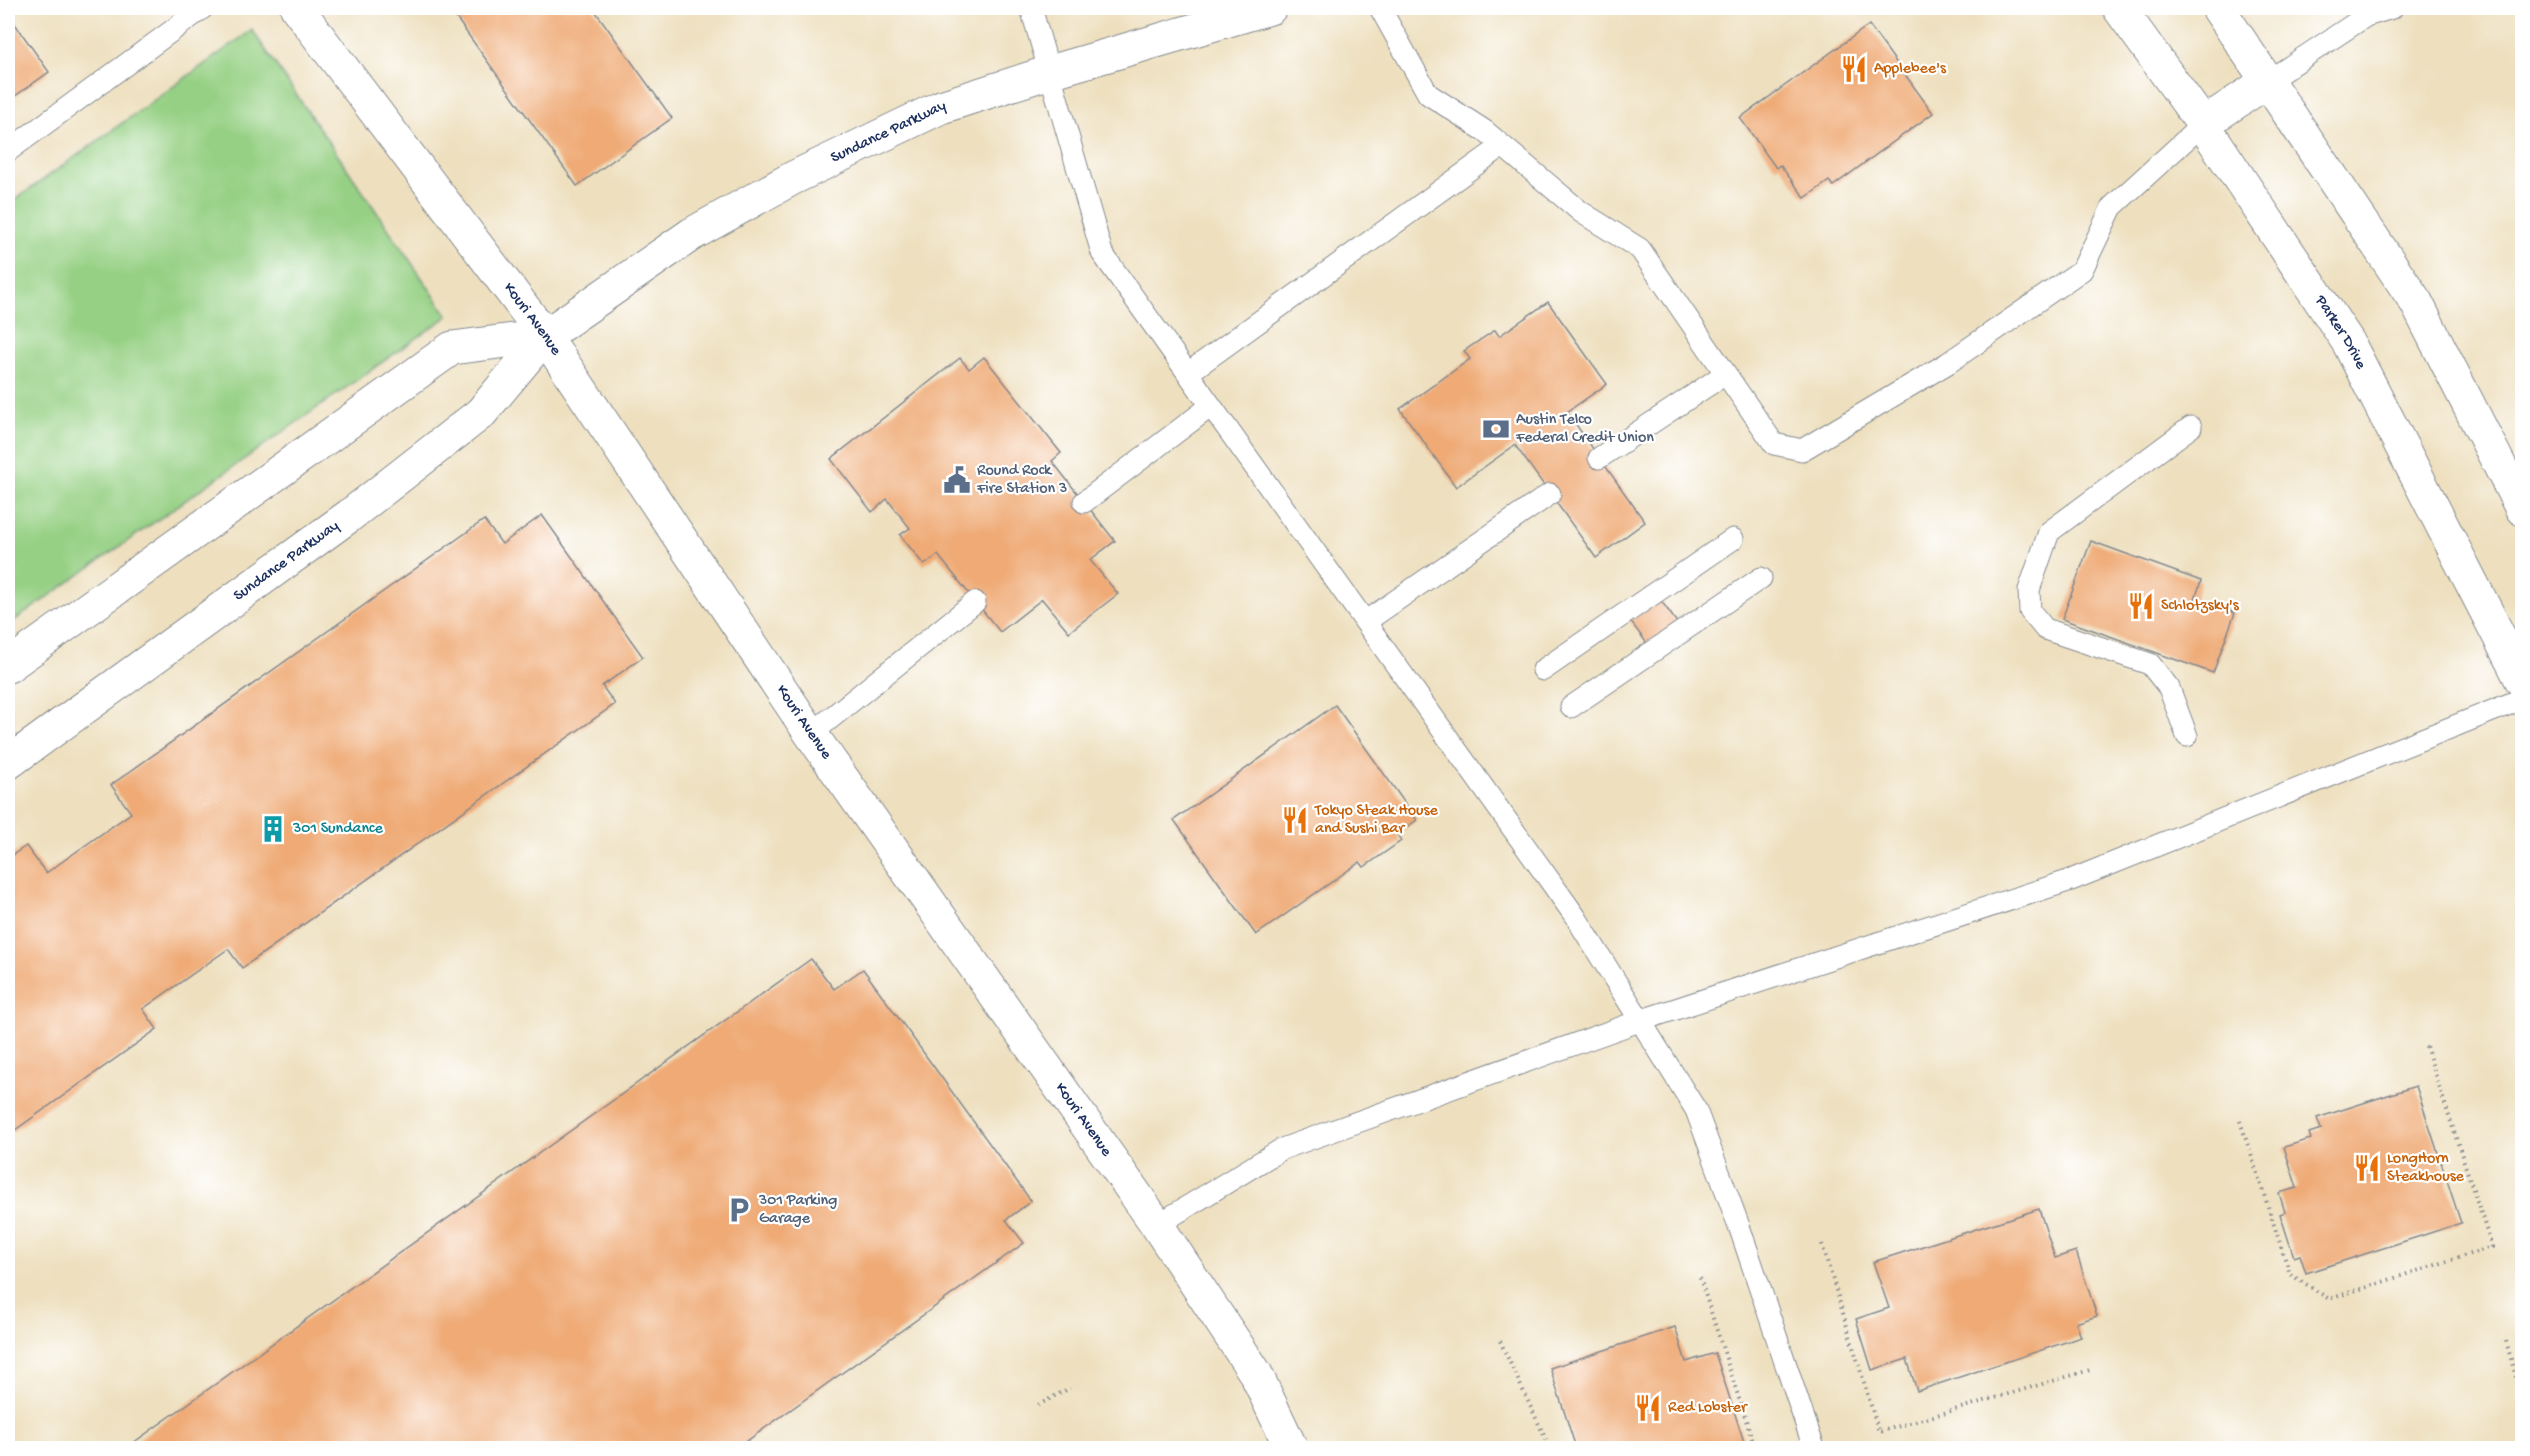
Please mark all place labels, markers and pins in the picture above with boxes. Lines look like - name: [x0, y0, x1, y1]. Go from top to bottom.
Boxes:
- restaurant icon: Applebee's: [1839, 54, 1869, 84]
- place label: Applebee's: [1874, 60, 1947, 79]
- place label: Austin Telco Federal Credit Union: [1515, 411, 1654, 448]
- bank icon: Austin Telco Federal Credit Union: [1481, 414, 1511, 444]
- place label: Round Rock Fire Station 3: [976, 462, 1067, 499]
- public building icon: Round Rock Fire Station 3: [942, 465, 972, 495]
- restaurant icon: Schlotzsky's: [2126, 591, 2156, 621]
- place label: Schlotzsky's: [2161, 597, 2240, 616]
- place label: Tokyo Steak House and Sushi Bar: [1314, 802, 1438, 839]
- restaurant icon: Tokyo Steak House and Sushi Bar: [1280, 805, 1310, 835]
- building icon: 301 Sundance: [258, 814, 288, 844]
- place label: 301 Sundance: [292, 820, 383, 839]
- place label: LongHorn Steakhouse: [2387, 1150, 2465, 1187]
- restaurant icon: LongHorn Steakhouse: [2352, 1153, 2382, 1183]
- place label: 301 Parking Garage: [758, 1192, 837, 1229]
- parking icon: 301 Parking Garage: [724, 1195, 754, 1225]
- restaurant icon: Red Lobster: [1633, 1393, 1663, 1423]
- place label: Red Lobster: [1668, 1399, 1748, 1418]

